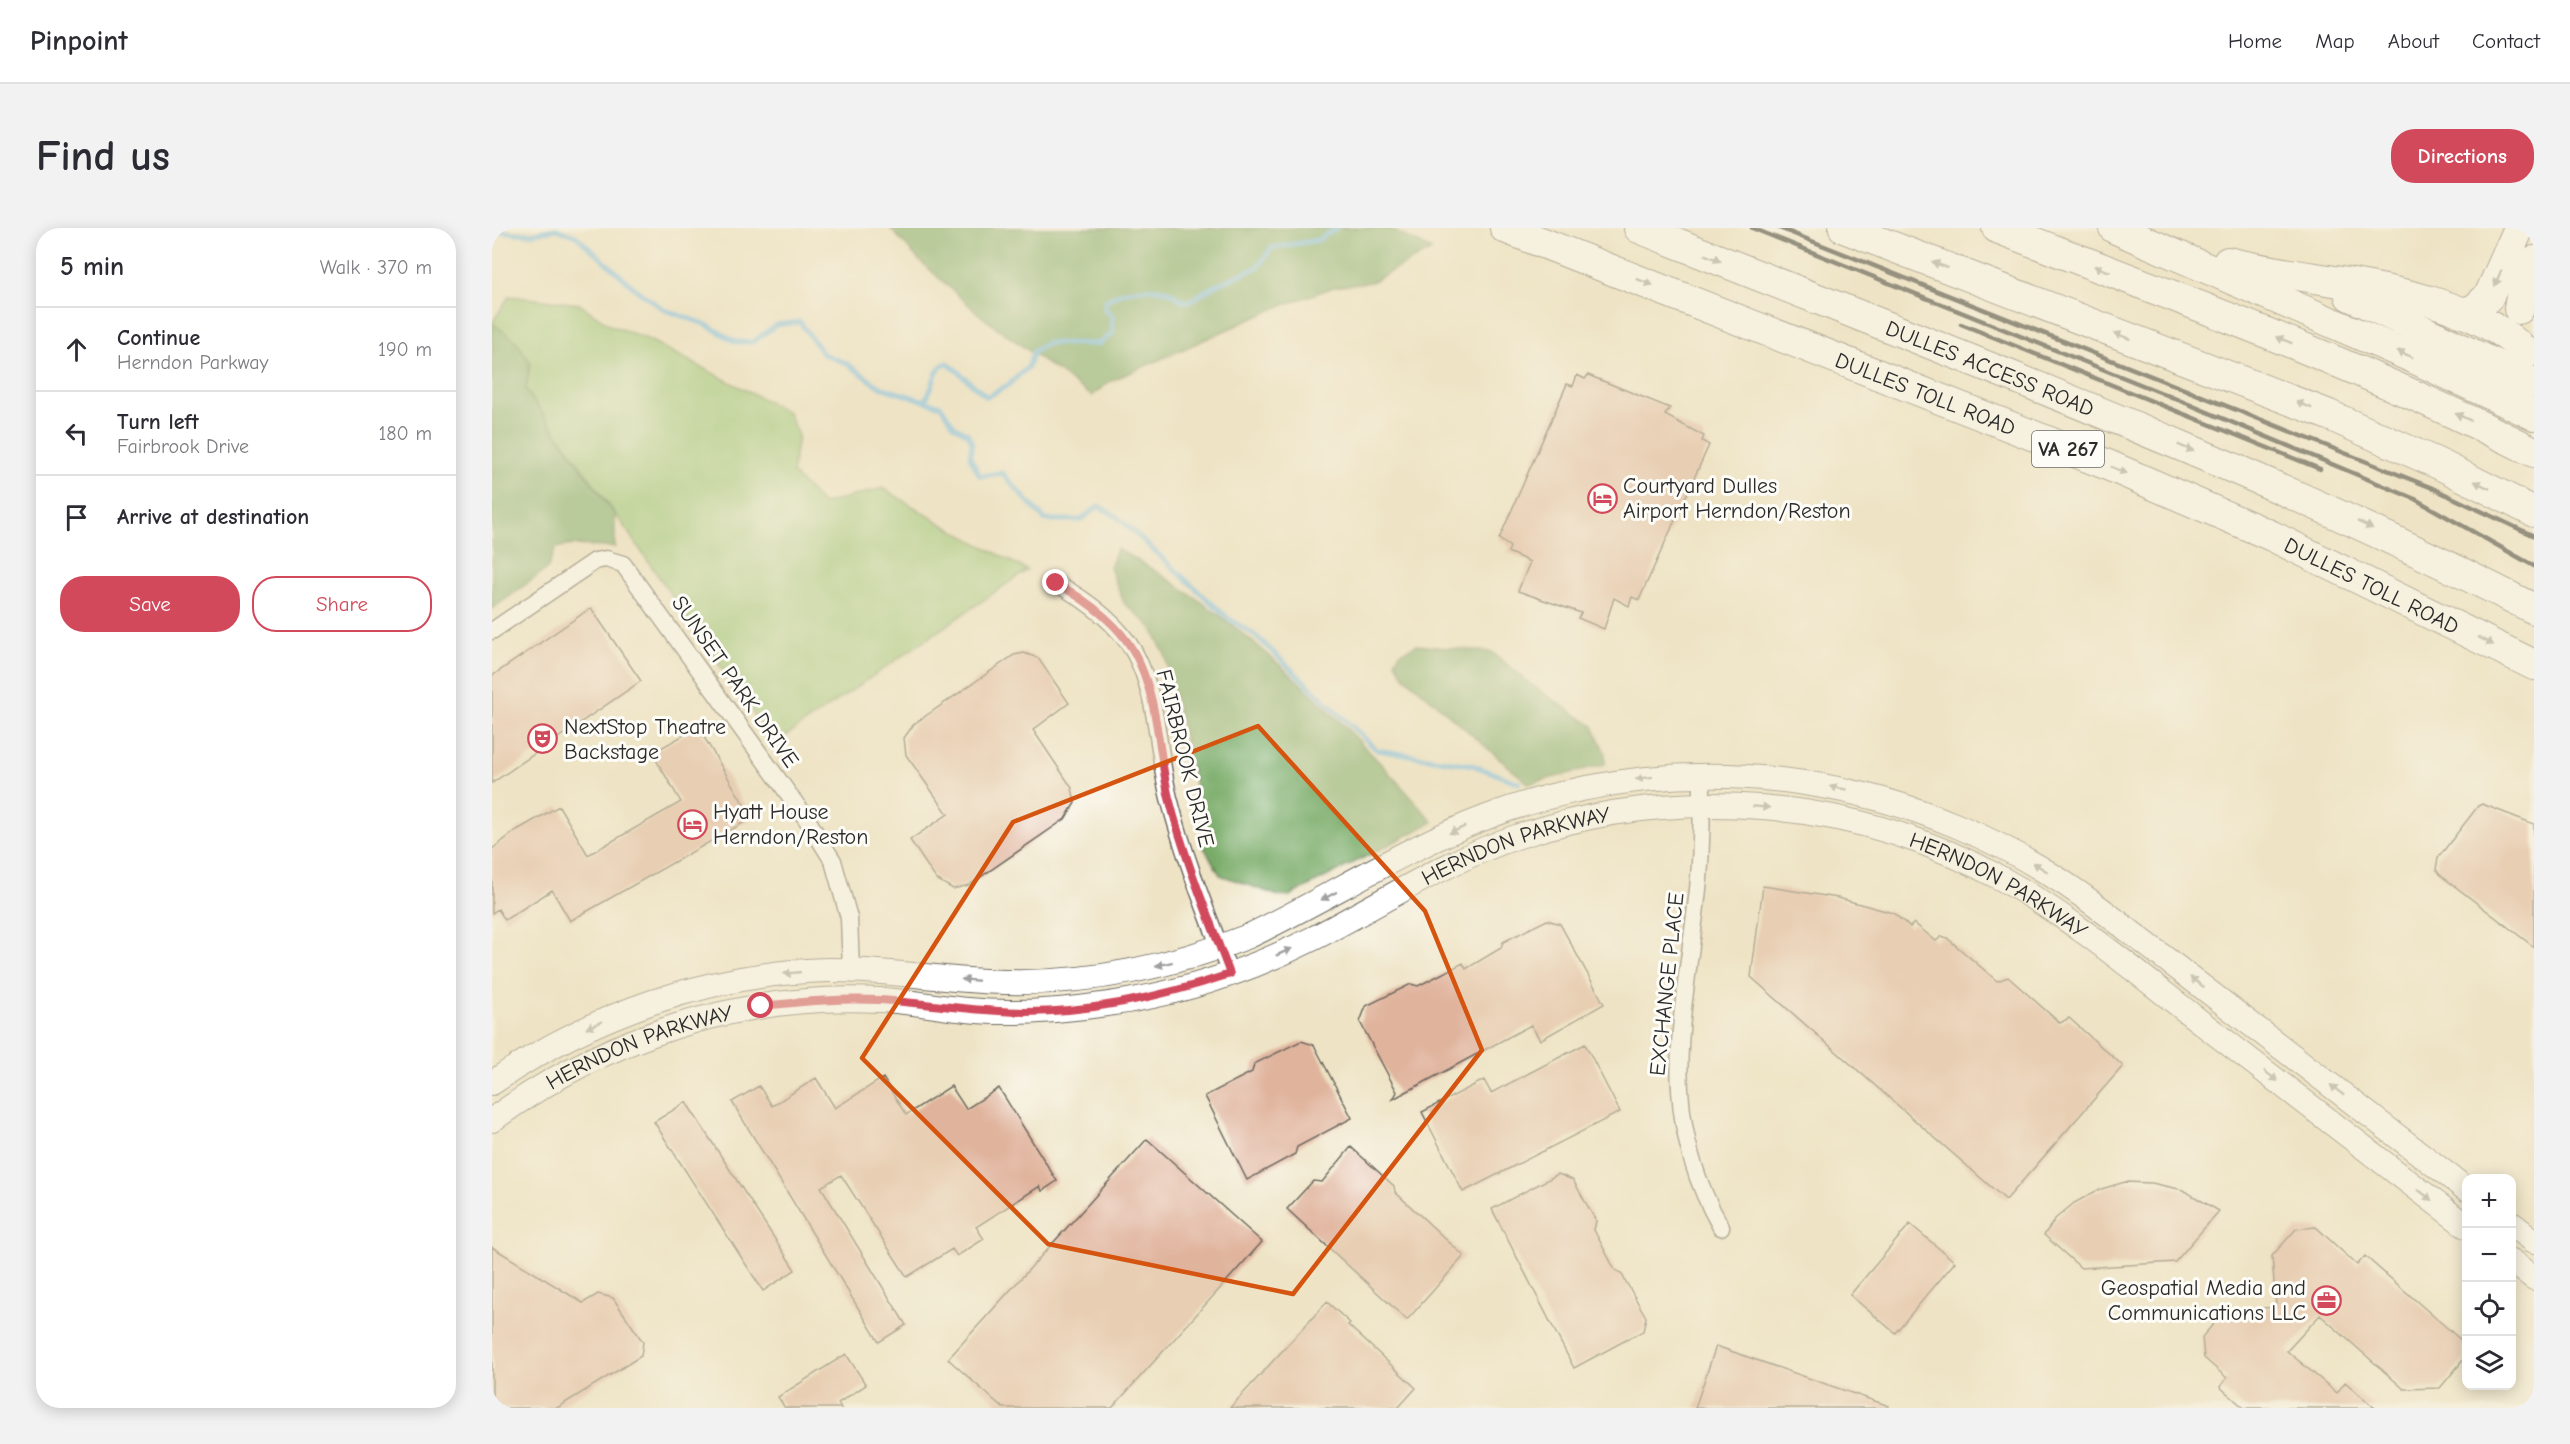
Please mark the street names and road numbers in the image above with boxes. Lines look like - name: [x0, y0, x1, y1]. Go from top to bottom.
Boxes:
- street label: DULLES ACCESS ROAD: [1882, 315, 2098, 422]
- street label: DULLES TOLL ROAD: [1831, 347, 2019, 441]
- road number: VA 267: [2032, 431, 2104, 467]
- street label: DULLES TOLL ROAD: [2280, 532, 2463, 640]
- street label: SUNSET PARK DRIVE: [666, 591, 804, 772]
- street label: FAIRBROOK DRIVE: [1150, 667, 1220, 850]
- street label: HERNDON PARKWAY: [1417, 802, 1612, 891]
- street label: HERNDON PARKWAY: [1906, 827, 2092, 944]
- street label: EXCHANGE PLACE: [1644, 891, 1690, 1077]
- street label: HERNDON PARKWAY: [542, 1000, 735, 1095]

